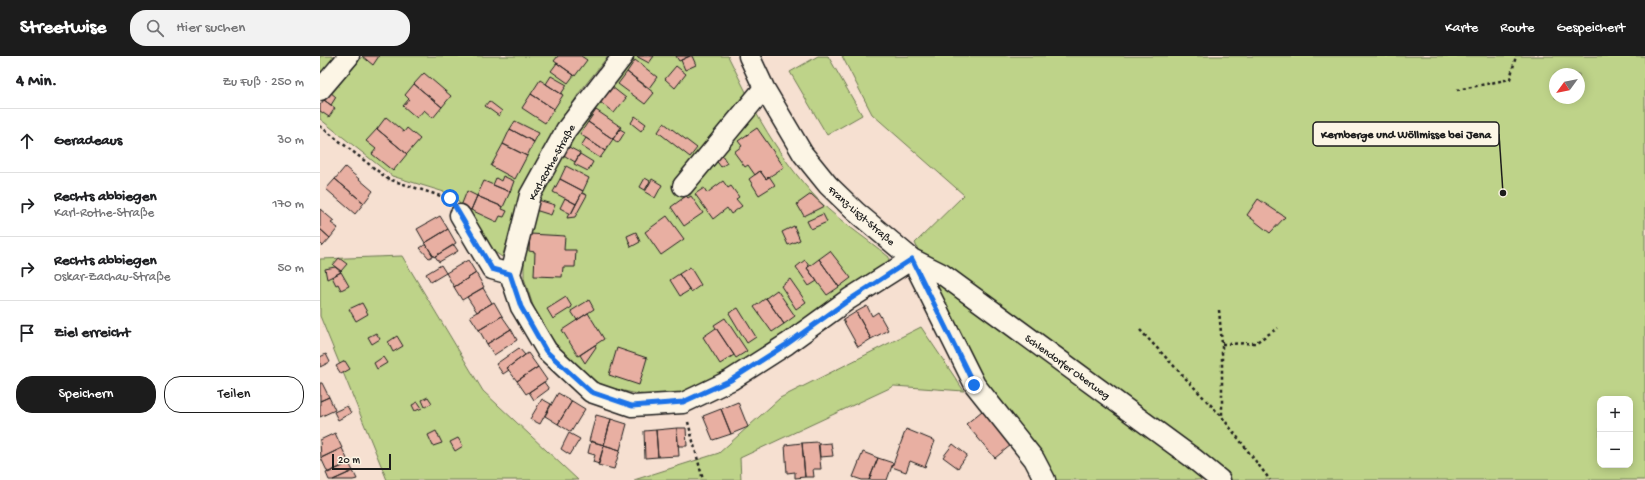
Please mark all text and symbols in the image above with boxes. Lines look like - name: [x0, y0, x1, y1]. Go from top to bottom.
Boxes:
- search box: [130, 10, 410, 46]
- text: Streetwise: [20, 17, 106, 40]
- icon: search: [144, 17, 166, 39]
- text: Hier suchen: [176, 19, 245, 37]
- text: Karte: [1445, 20, 1478, 37]
- text: Route: [1500, 20, 1534, 37]
- text: Gespeichert: [1556, 20, 1625, 37]
- north arrow: [1549, 68, 1585, 104]
- text: 4 Min.: [16, 72, 57, 92]
- text: Zu Fuß · 250 m: [223, 75, 304, 90]
- callout: Kernberge und Wöllmisse bei Jena: [1313, 122, 1499, 146]
- street label: Karl-Rothe-Straße: [527, 123, 579, 203]
- text: Kernberge und Wöllmisse bei Jena: [1320, 129, 1492, 143]
- icon: ahead: [16, 130, 38, 152]
- text: Geradeaus: [54, 132, 122, 150]
- text: 30 m: [278, 133, 304, 148]
- street label: Franz-Liszt-Straße: [824, 184, 897, 249]
- text: Rechts abbiegen: [54, 188, 157, 206]
- route start: [441, 189, 459, 207]
- icon: right: [16, 194, 38, 216]
- text: 170 m: [272, 197, 304, 212]
- text: Karl-Rothe-Straße: [54, 206, 154, 221]
- text: Rechts abbiegen: [54, 252, 157, 270]
- icon: right: [16, 258, 38, 280]
- text: 50 m: [277, 261, 304, 276]
- text: Oskar-Zachau-Straße: [54, 270, 171, 285]
- icon: arrive: [16, 322, 38, 344]
- text: Ziel erreicht: [54, 324, 130, 342]
- street label: Schlendorfer Oberweg: [1022, 332, 1112, 402]
- button: Speichern: [16, 376, 156, 413]
- button: Teilen: [164, 376, 304, 413]
- route end: [965, 376, 983, 394]
- map controls: [1597, 396, 1633, 468]
- button: +: [1597, 396, 1633, 432]
- button: −: [1597, 432, 1633, 468]
- scale bar: [332, 452, 391, 471]
- text: 20 m: [338, 455, 360, 467]

